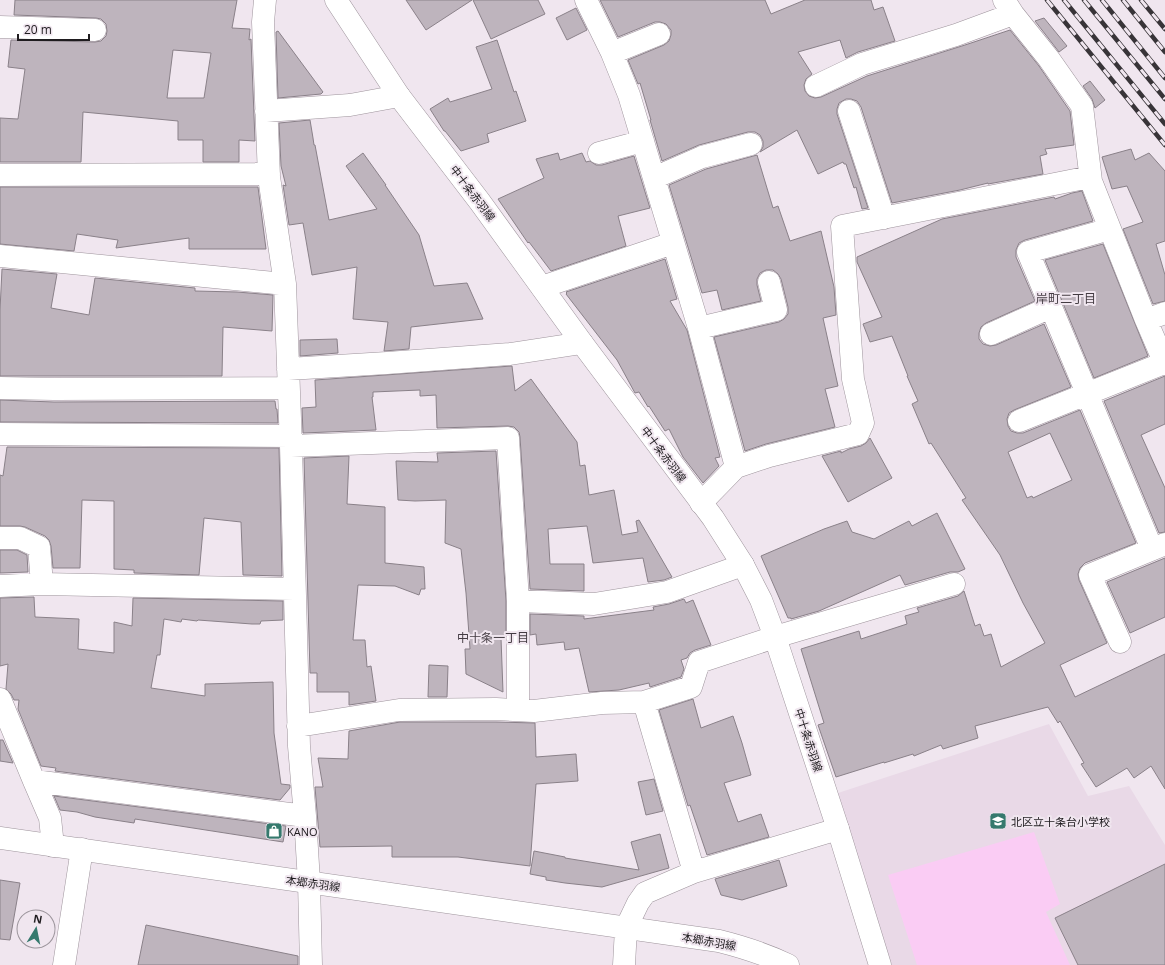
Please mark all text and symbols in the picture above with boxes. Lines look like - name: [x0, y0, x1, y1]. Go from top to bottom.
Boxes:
- scale bar: [18, 16, 89, 42]
- text: 20 m: [24, 21, 52, 38]
- street label: 中十条赤羽線: [447, 162, 499, 224]
- district label: 岸町二丁目: [1036, 290, 1096, 307]
- street label: 中十条赤羽線: [638, 423, 690, 485]
- district label: 中十条一丁目: [457, 629, 529, 646]
- street label: 中十条赤羽線: [792, 706, 826, 774]
- school or university icon: 北区立十条台小学校: [988, 811, 1008, 831]
- place label: 北区立十条台小学校: [1011, 814, 1110, 829]
- shop icon: KANO: [264, 821, 284, 841]
- place label: KANO: [287, 824, 318, 839]
- street label: 本郷赤羽線: [285, 872, 341, 894]
- north arrow: [16, 909, 56, 949]
- text: N: [32, 910, 44, 927]
- street label: 本郷赤羽線: [681, 929, 737, 953]

